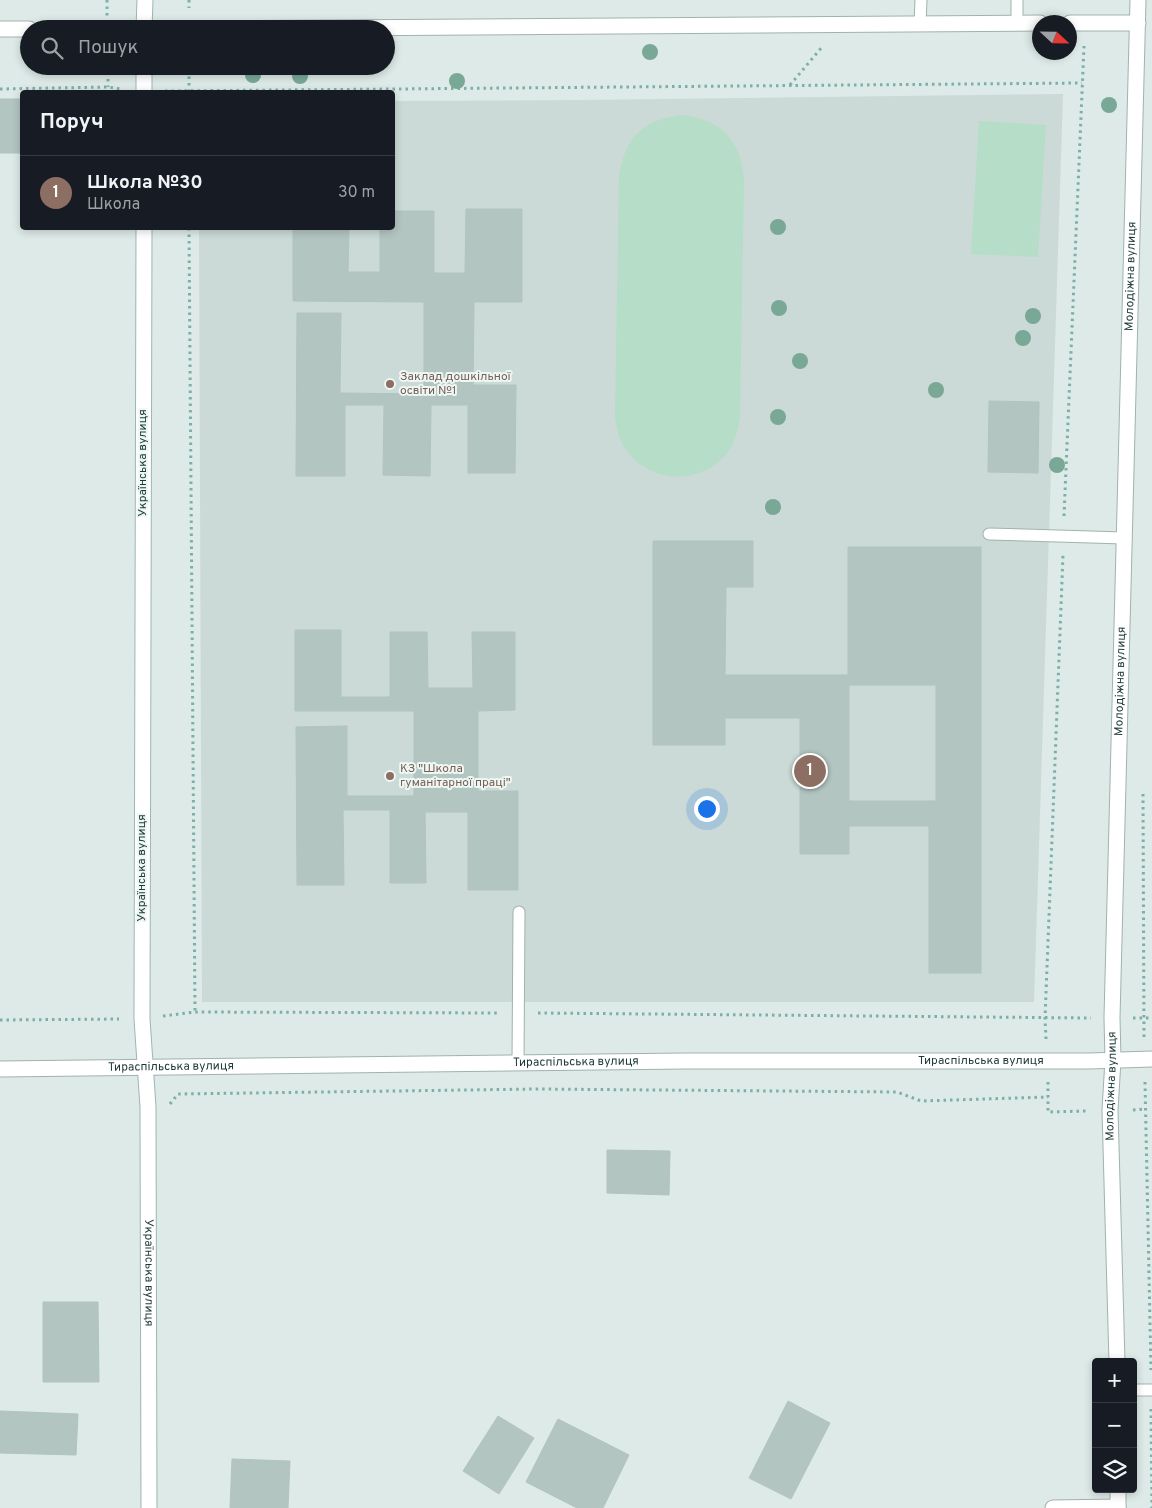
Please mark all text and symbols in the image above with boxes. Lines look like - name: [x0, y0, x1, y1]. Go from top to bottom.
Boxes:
- north arrow: [1032, 15, 1077, 60]
- search box: [20, 20, 395, 75]
- icon: search: [38, 34, 66, 62]
- text: Пошук: [78, 36, 138, 60]
- text: Поруч: [40, 109, 104, 136]
- text: Школа №30: [87, 171, 203, 195]
- text: 1: [53, 183, 59, 203]
- text: 30 m: [338, 183, 375, 203]
- text: Школа: [87, 195, 140, 215]
- street label: Молодіжна вулиця: [1122, 221, 1140, 331]
- place label: Заклад дошкільної освіти №1: [400, 369, 512, 399]
- marker: Заклад дошкільної освіти №1: [384, 378, 396, 390]
- street label: Українська вулиця: [135, 409, 151, 517]
- street label: Молодіжна вулиця: [1111, 626, 1130, 736]
- pin: 1: [794, 752, 826, 790]
- place label: КЗ "Школа гуманітарної праці": [400, 761, 511, 791]
- marker: КЗ "Школа гуманітарної праці": [384, 770, 396, 782]
- your location: [694, 796, 720, 822]
- street label: Українська вулиця: [134, 814, 150, 922]
- street label: Молодіжна вулиця: [1102, 1031, 1121, 1141]
- street label: Тираспільська вулиця: [918, 1053, 1044, 1069]
- street label: Тираспільська вулиця: [513, 1054, 639, 1071]
- street label: Тираспільська вулиця: [108, 1058, 234, 1076]
- street label: Українська вулиця: [140, 1219, 157, 1327]
- map controls: [1092, 1358, 1137, 1493]
- button: +: [1092, 1358, 1137, 1403]
- button: −: [1092, 1403, 1137, 1448]
- button: layers: [1092, 1448, 1137, 1493]

